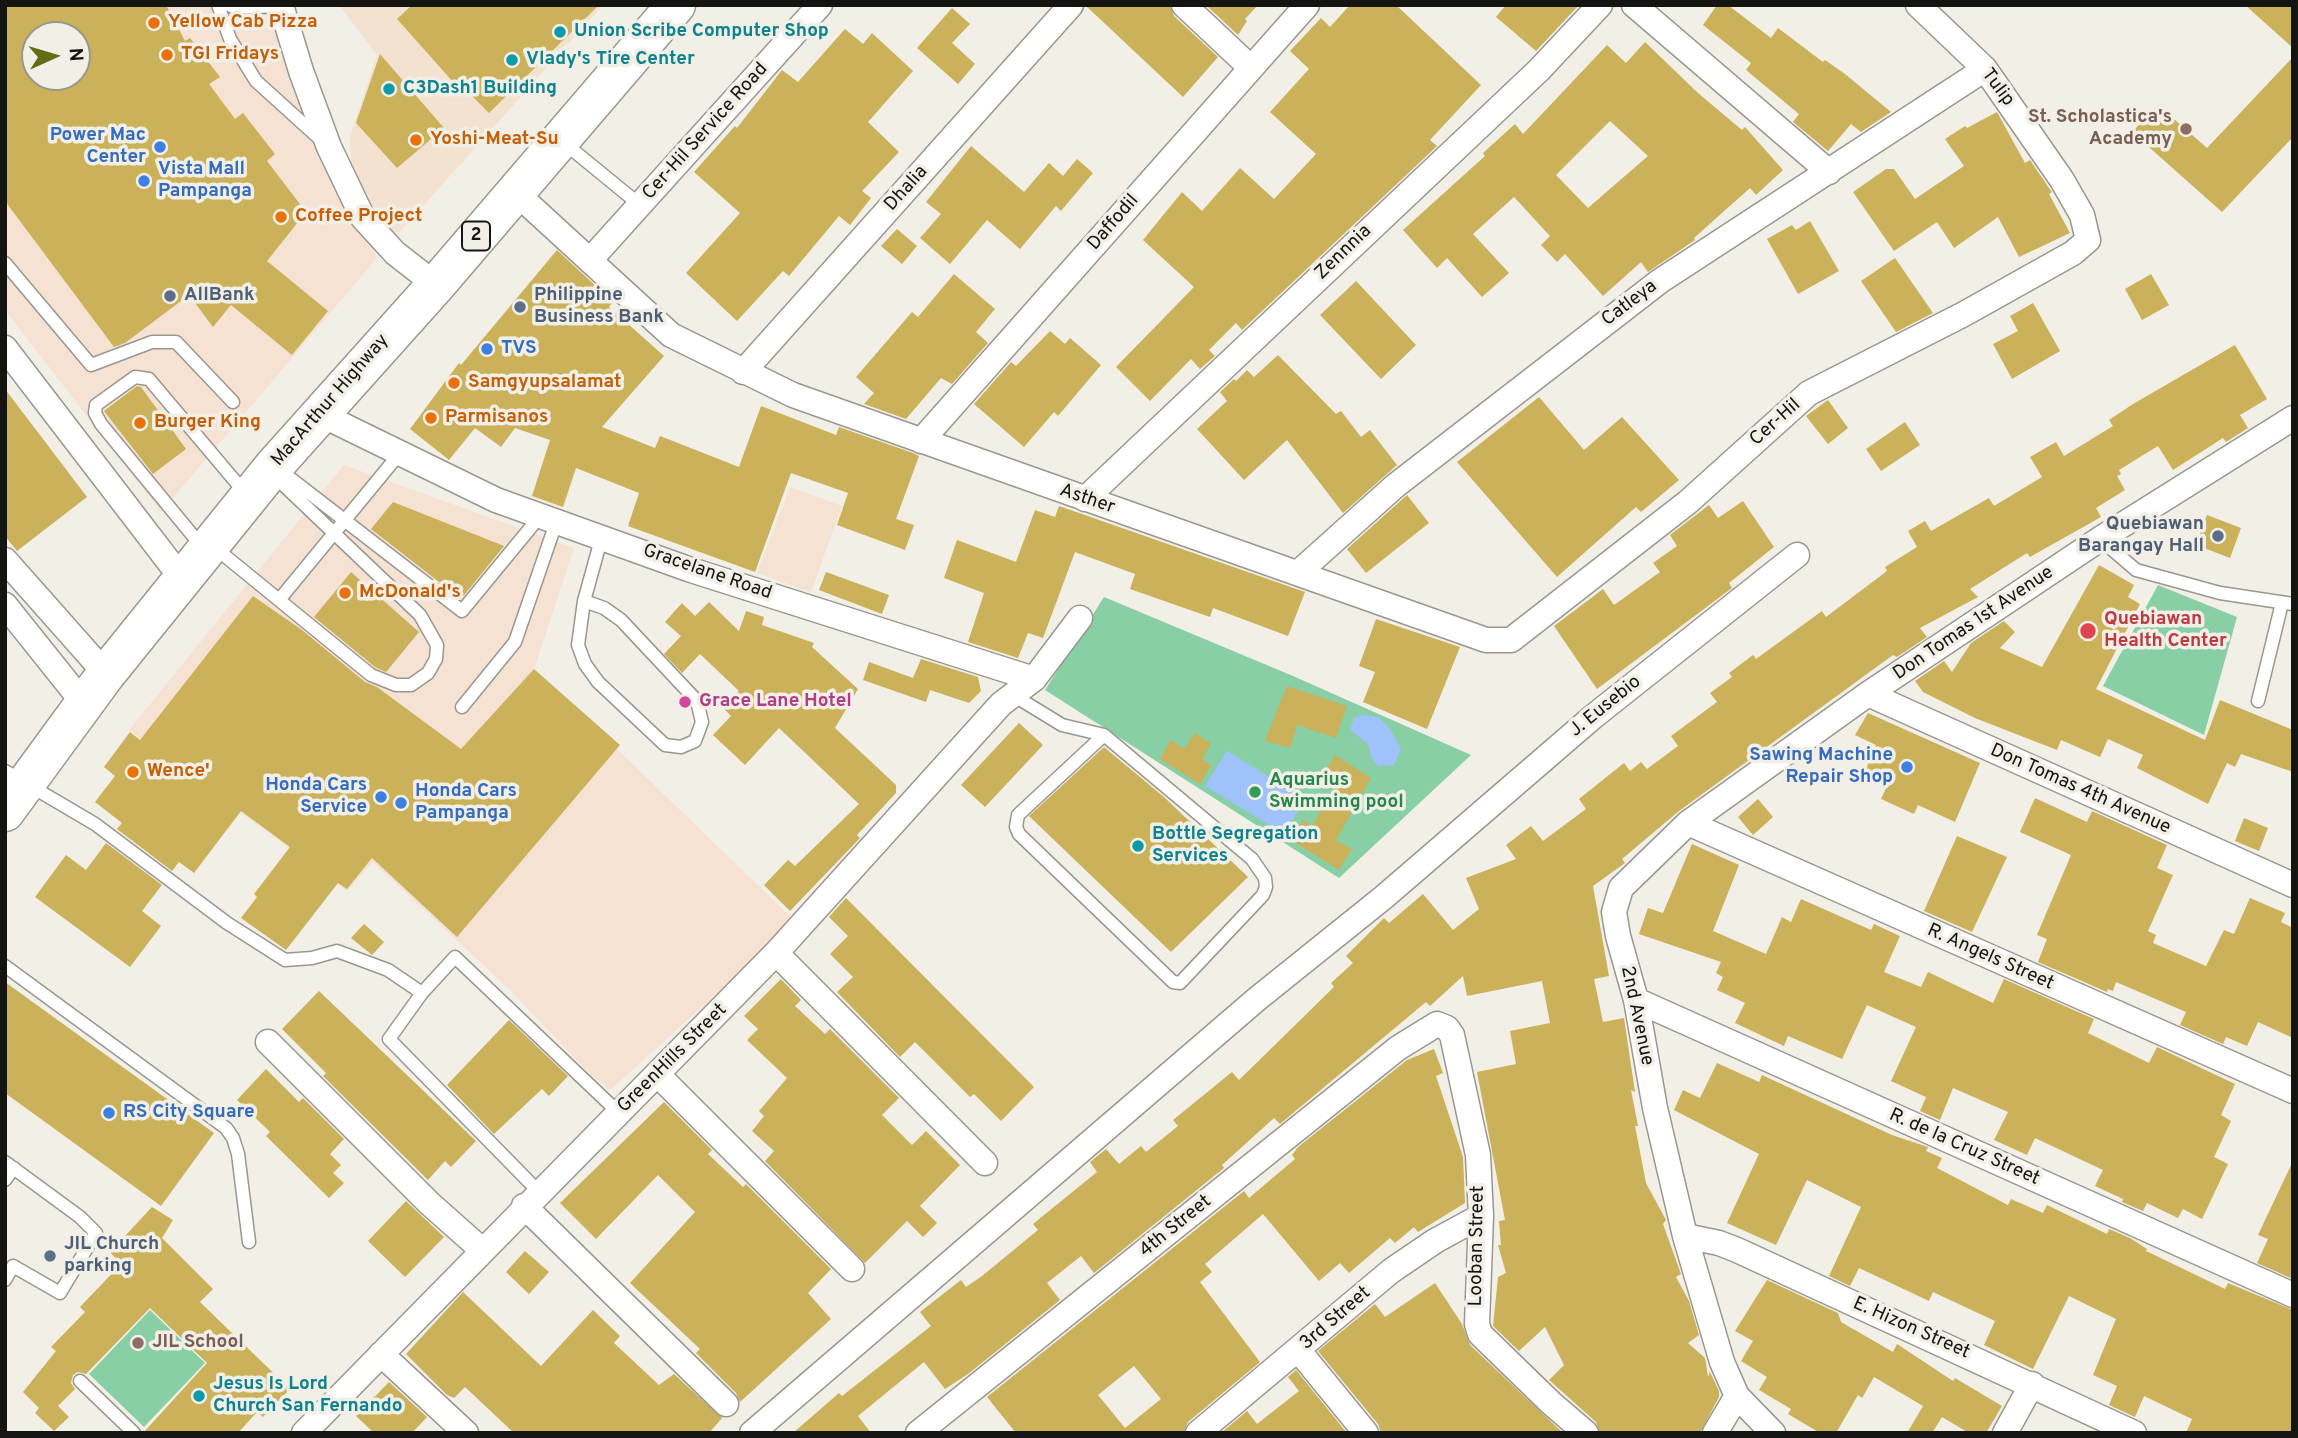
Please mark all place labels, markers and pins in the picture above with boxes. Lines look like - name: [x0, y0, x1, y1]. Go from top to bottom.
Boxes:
- place label: Yellow Cab Pizza: [168, 12, 318, 34]
- marker: Yellow Cab Pizza: [146, 15, 162, 31]
- place label: Union Scribe Computer Shop: [574, 21, 829, 43]
- marker: Union Scribe Computer Shop: [552, 24, 568, 40]
- place label: TGI Fridays: [181, 44, 279, 66]
- marker: TGI Fridays: [159, 47, 175, 63]
- place label: Vlady's Tire Center: [526, 49, 695, 71]
- marker: Vlady's Tire Center: [504, 52, 520, 68]
- place label: C3Dash1 Building: [403, 78, 557, 100]
- marker: C3Dash1 Building: [381, 81, 397, 97]
- place label: St. Scholastica's Academy: [2028, 107, 2172, 151]
- marker: St. Scholastica's Academy: [2178, 121, 2194, 137]
- place label: Power Mac Center: [50, 125, 146, 169]
- place label: Yoshi-Meat-Su: [430, 129, 559, 151]
- marker: Yoshi-Meat-Su: [408, 132, 424, 148]
- marker: Power Mac Center: [152, 139, 168, 155]
- place label: Vista Mall Pampanga: [158, 159, 252, 203]
- marker: Vista Mall Pampanga: [136, 173, 152, 189]
- place label: Coffee Project: [295, 206, 422, 228]
- marker: Coffee Project: [273, 209, 289, 225]
- place label: AllBank: [184, 285, 255, 307]
- place label: Philippine Business Bank: [534, 285, 664, 329]
- marker: AllBank: [162, 288, 178, 304]
- marker: Philippine Business Bank: [512, 299, 528, 315]
- place label: TVS: [501, 338, 537, 360]
- marker: TVS: [479, 341, 495, 357]
- place label: Samgyupsalamat: [468, 372, 621, 394]
- marker: Samgyupsalamat: [446, 375, 462, 391]
- place label: Parmisanos: [445, 407, 548, 429]
- marker: Parmisanos: [423, 410, 439, 426]
- place label: Burger King: [154, 412, 261, 434]
- marker: Burger King: [132, 415, 148, 431]
- place label: Quebiawan Barangay Hall: [2078, 514, 2204, 558]
- marker: Quebiawan Barangay Hall: [2210, 528, 2226, 544]
- place label: McDonald's: [359, 582, 461, 604]
- marker: McDonald's: [337, 585, 353, 601]
- place label: Quebiawan Health Center: [2104, 609, 2227, 653]
- marker: Quebiawan Health Center: [2078, 621, 2098, 641]
- place label: Grace Lane Hotel: [699, 691, 852, 713]
- marker: Grace Lane Hotel: [677, 694, 693, 710]
- place label: Sawing Machine Repair Shop: [1749, 745, 1893, 789]
- marker: Sawing Machine Repair Shop: [1899, 759, 1915, 775]
- place label: Wence': [147, 761, 210, 783]
- marker: Wence': [125, 764, 141, 780]
- place label: Aquarius Swimming pool: [1269, 770, 1404, 814]
- place label: Honda Cars Service: [265, 775, 367, 819]
- place label: Honda Cars Pampanga: [415, 781, 517, 825]
- marker: Aquarius Swimming pool: [1247, 784, 1263, 800]
- marker: Honda Cars Service: [373, 789, 389, 805]
- marker: Honda Cars Pampanga: [393, 795, 409, 811]
- place label: Bottle Segregation Services: [1152, 824, 1319, 868]
- marker: Bottle Segregation Services: [1130, 838, 1146, 854]
- place label: RS City Square: [123, 1102, 255, 1124]
- marker: RS City Square: [101, 1105, 117, 1121]
- place label: JIL Church parking: [64, 1234, 159, 1278]
- marker: JIL Church parking: [42, 1248, 58, 1264]
- place label: JIL School: [152, 1332, 244, 1354]
- marker: JIL School: [130, 1335, 146, 1351]
- place label: Jesus Is Lord Church San Fernando: [213, 1374, 403, 1418]
- marker: Jesus Is Lord Church San Fernando: [191, 1388, 207, 1404]

